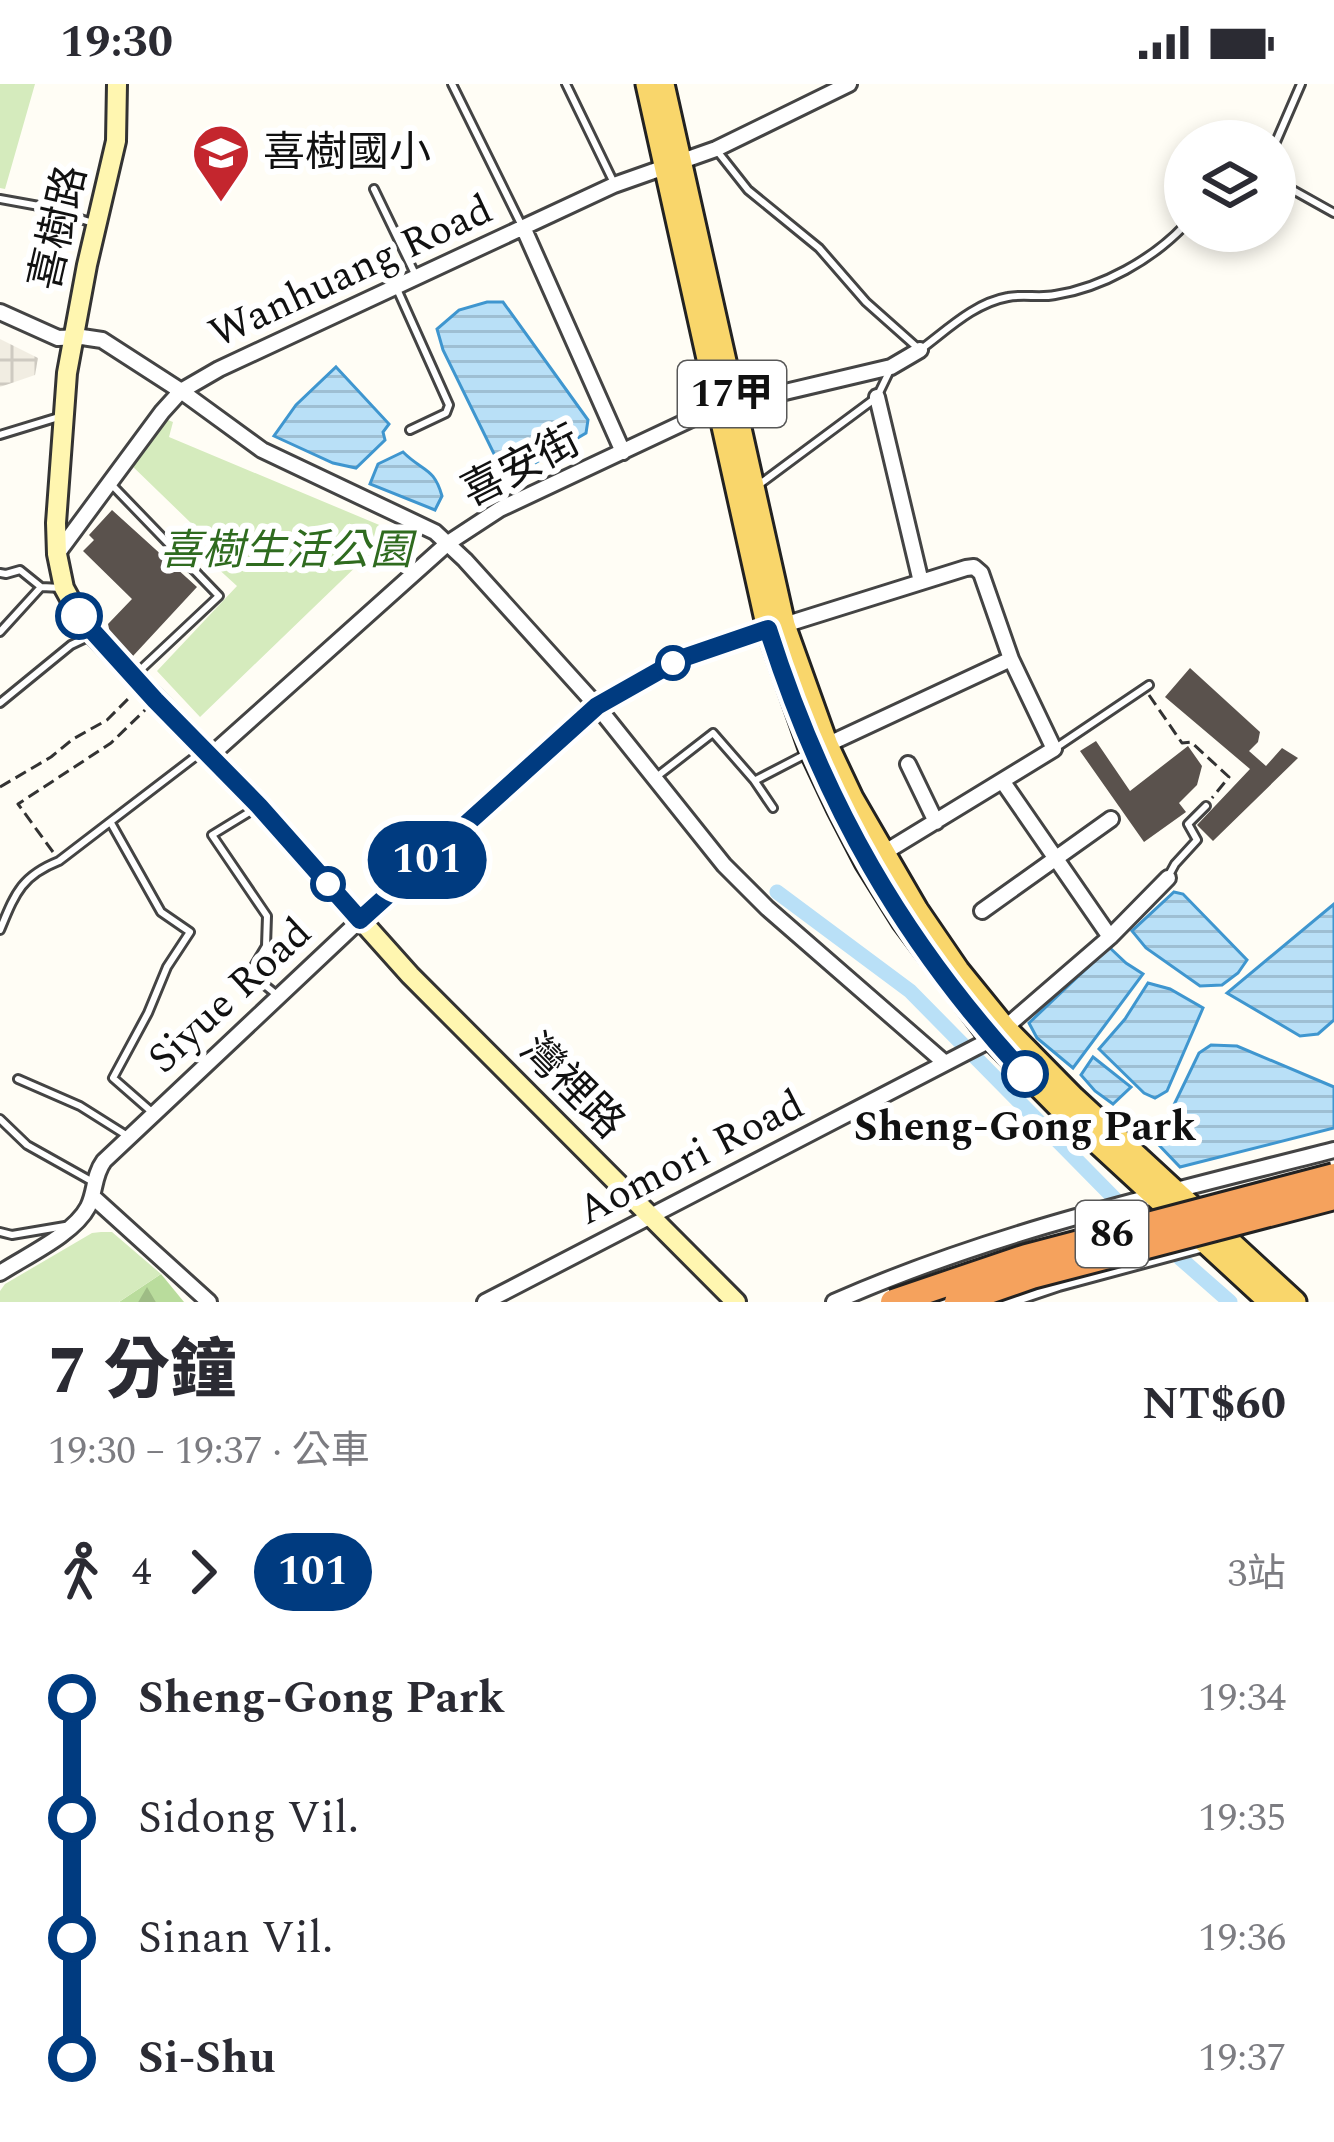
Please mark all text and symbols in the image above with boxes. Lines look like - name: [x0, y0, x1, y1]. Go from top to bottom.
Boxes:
- text: 19:30: [60, 8, 173, 77]
- map controls: [1164, 120, 1296, 252]
- button: layers: [1164, 120, 1296, 252]
- school or university icon: 喜樹國小: [190, 122, 252, 204]
- place label: 喜樹國小: [263, 122, 431, 185]
- street label: 喜樹路: [14, 160, 104, 296]
- street label: Wanhuang Road: [199, 179, 503, 365]
- road number: 17甲: [678, 361, 786, 427]
- street label: 喜安街: [451, 410, 591, 524]
- park label: 喜樹生活公園: [160, 520, 417, 583]
- unlabelled marker: [57, 594, 101, 638]
- unlabelled marker: [657, 647, 689, 679]
- line badge: 101: [358, 821, 496, 899]
- text: 101: [392, 828, 462, 891]
- unlabelled marker: [312, 868, 344, 900]
- street label: Siyue Road: [134, 903, 326, 1089]
- street label: 灣裡路: [505, 1020, 639, 1154]
- marker: Sheng-Gong Park: [1003, 1052, 1047, 1096]
- street label: Aomori Road: [567, 1074, 815, 1242]
- place label: Sheng-Gong Park: [854, 1096, 1197, 1159]
- road number: 86: [1076, 1201, 1148, 1267]
- text: 7 分鐘: [48, 1322, 236, 1423]
- text: NT$60: [1142, 1370, 1286, 1439]
- text: 19:30 – 19:37 · 公車: [48, 1422, 370, 1481]
- icon: walk: [48, 1539, 114, 1605]
- icon: forward: [170, 1539, 236, 1605]
- text: 101: [278, 1540, 348, 1603]
- text: 4: [132, 1543, 152, 1602]
- text: 3站: [1227, 1545, 1286, 1604]
- text: Sheng-Gong Park: [138, 1664, 505, 1733]
- text: 19:34: [1198, 1669, 1286, 1728]
- text: Sidong Vil.: [138, 1784, 359, 1853]
- text: 19:35: [1198, 1789, 1286, 1848]
- text: Sinan Vil.: [138, 1904, 333, 1973]
- text: 19:36: [1198, 1909, 1286, 1968]
- text: Si-Shu: [138, 2024, 275, 2093]
- text: 19:37: [1198, 2029, 1286, 2088]

